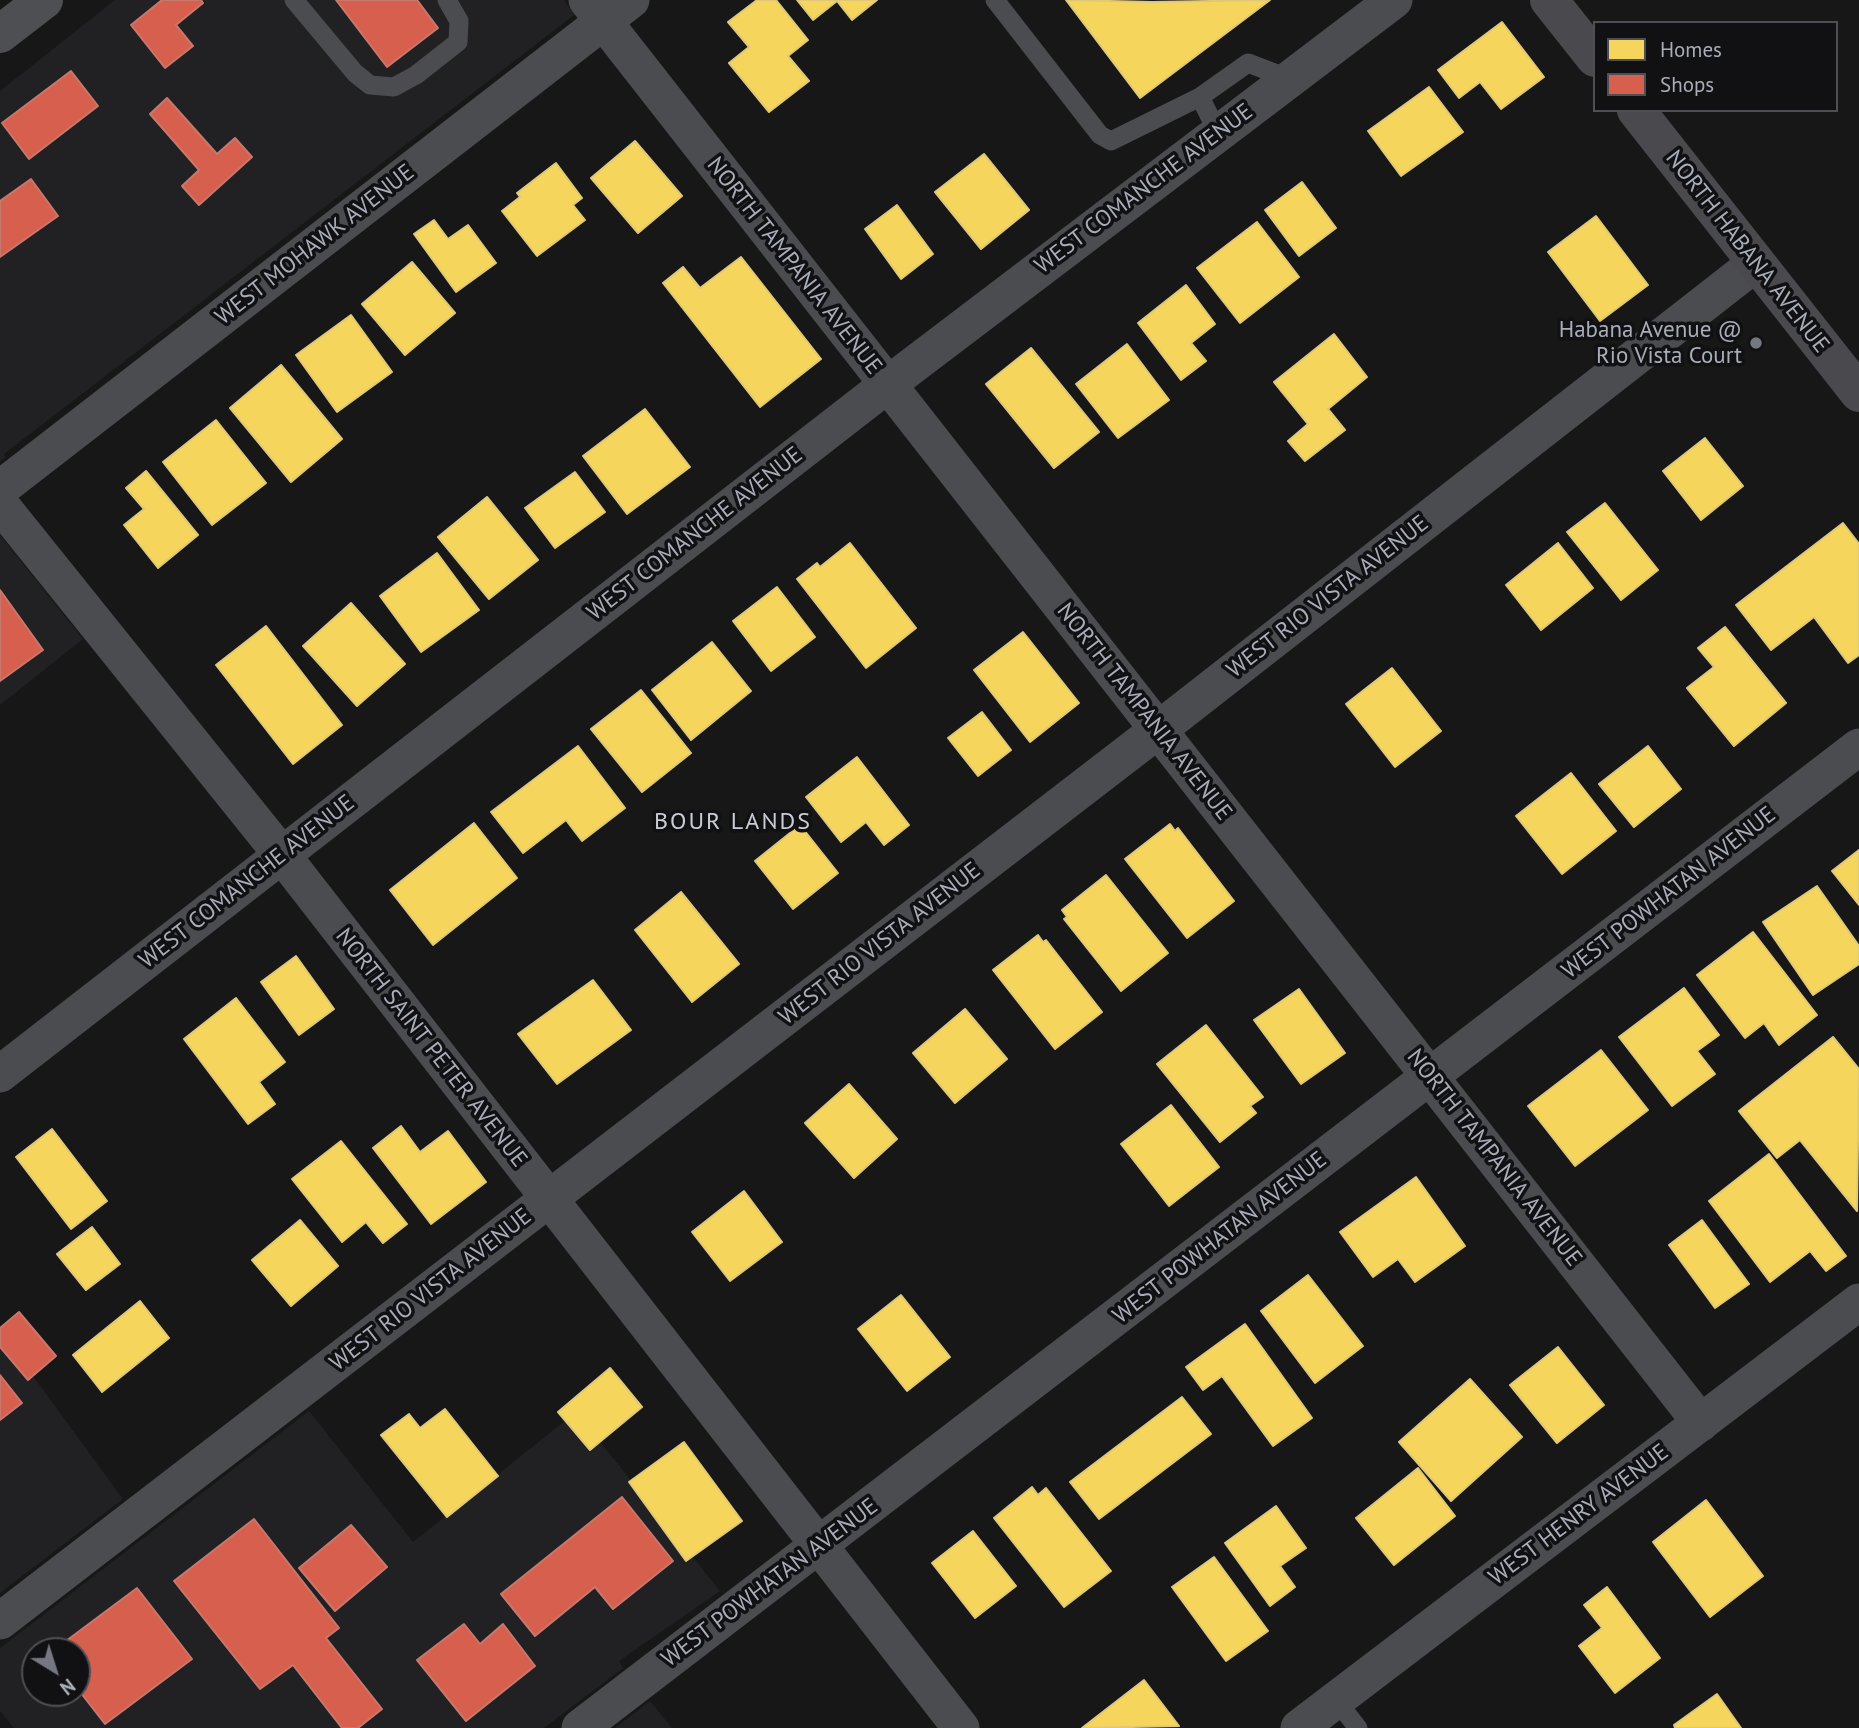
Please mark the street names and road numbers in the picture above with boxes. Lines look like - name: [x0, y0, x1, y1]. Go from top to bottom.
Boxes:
- street label: WEST COMANCHE AVENUE: [1030, 98, 1258, 280]
- street label: NORTH HABANA AVENUE: [1659, 145, 1835, 359]
- street label: NORTH TAMPANIA AVENUE: [701, 152, 887, 380]
- street label: WEST MOHAWK AVENUE: [210, 159, 420, 331]
- street label: WEST COMANCHE AVENUE: [582, 441, 808, 627]
- street label: WEST RIO VISTA AVENUE: [1222, 510, 1434, 684]
- street label: NORTH TAMPANIA AVENUE: [1051, 598, 1237, 826]
- street label: WEST COMANCHE AVENUE: [134, 789, 360, 975]
- street label: WEST POWHATAN AVENUE: [1557, 801, 1781, 985]
- street label: WEST RIO VISTA AVENUE: [774, 857, 986, 1031]
- street label: NORTH SAINT PETER AVENUE: [329, 923, 533, 1173]
- street label: NORTH TAMPANIA AVENUE: [1401, 1044, 1587, 1272]
- street label: WEST POWHATAN AVENUE: [1108, 1146, 1332, 1330]
- street label: WEST RIO VISTA AVENUE: [325, 1203, 537, 1377]
- street label: WEST HENRY AVENUE: [1484, 1438, 1674, 1592]
- street label: WEST POWHATAN AVENUE: [656, 1493, 884, 1673]

